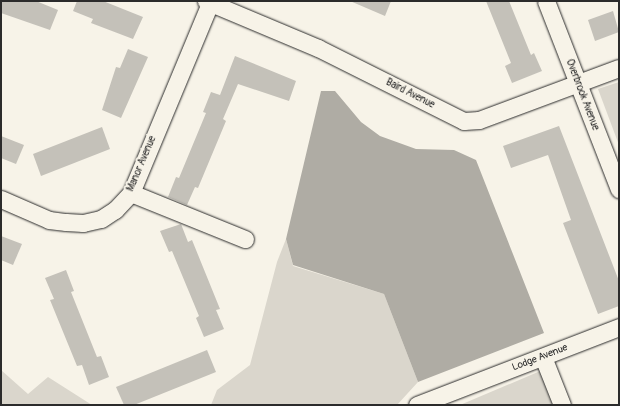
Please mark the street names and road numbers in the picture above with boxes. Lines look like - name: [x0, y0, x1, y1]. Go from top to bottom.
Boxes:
- street label: Overbrook Avenue: [563, 58, 601, 132]
- street label: Baird Avenue: [384, 77, 436, 111]
- street label: Manor Avenue: [125, 134, 159, 194]
- street label: Lodge Avenue: [510, 342, 570, 374]

